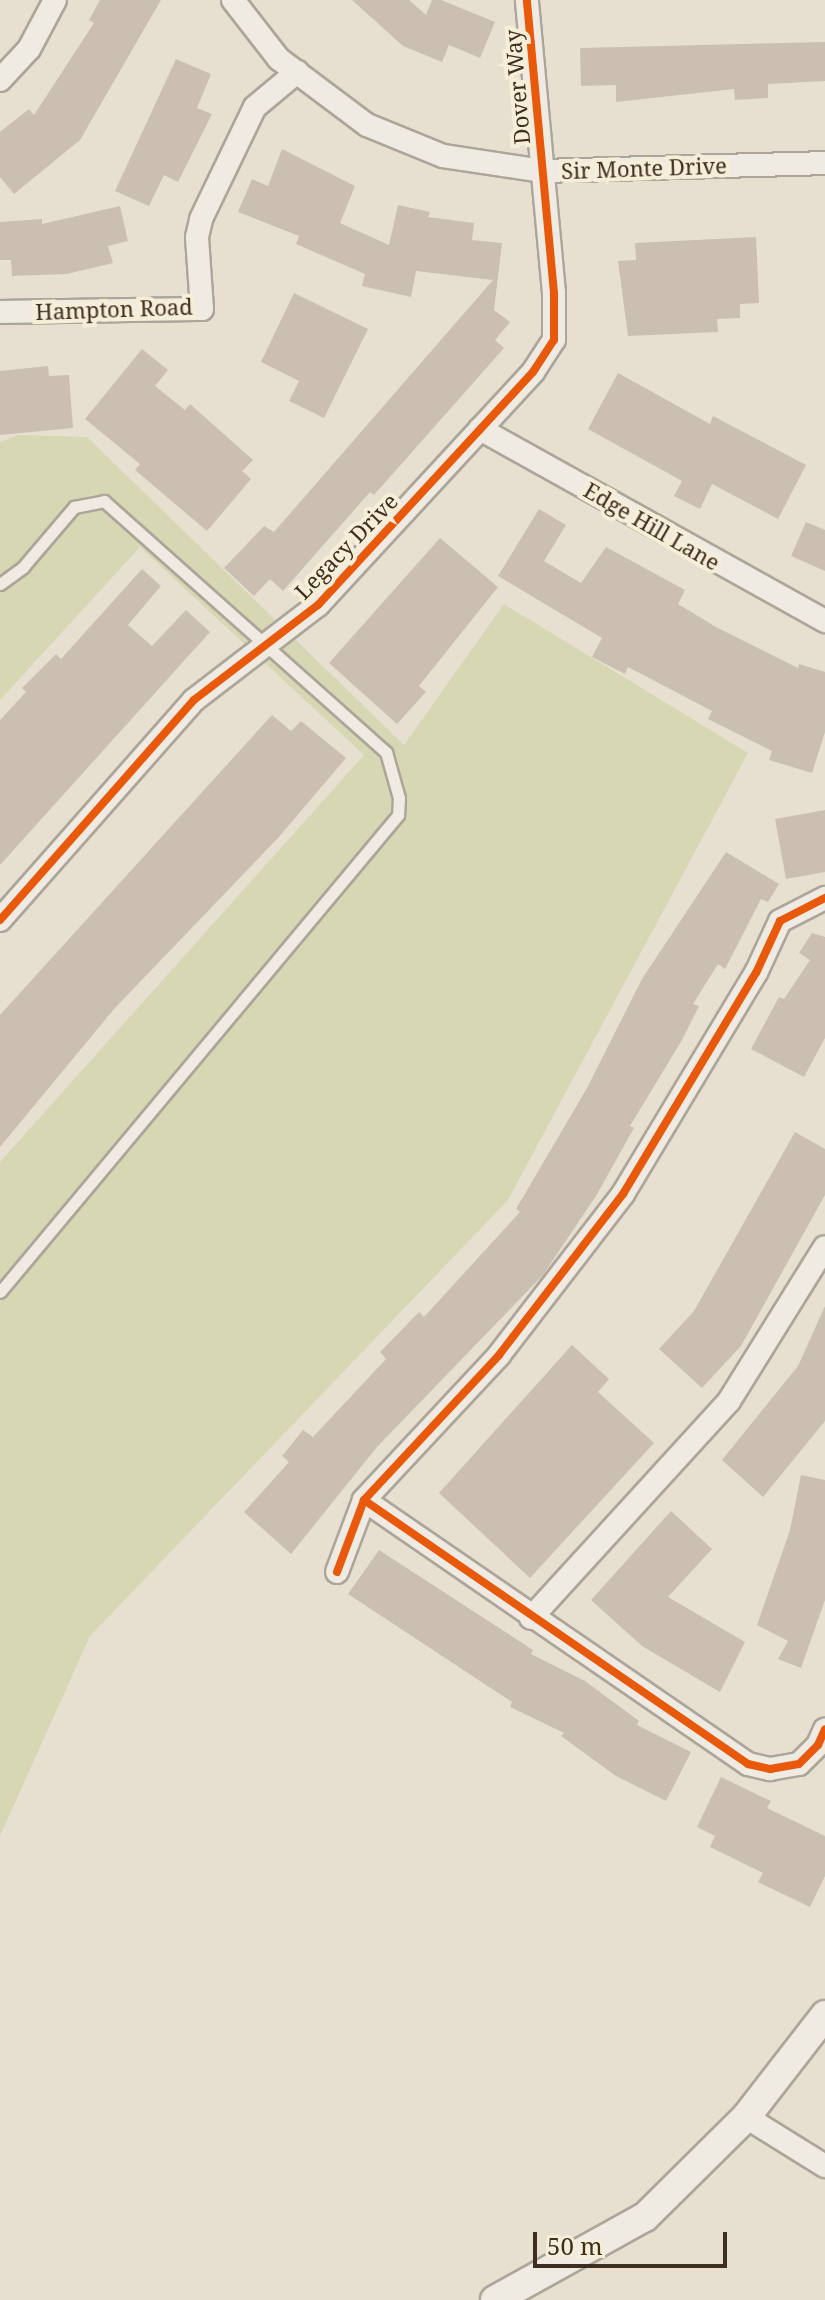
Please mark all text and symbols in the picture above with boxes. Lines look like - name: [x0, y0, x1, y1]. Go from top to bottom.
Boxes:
- street label: Dover Way: [499, 28, 535, 146]
- street label: Sir Monte Drive: [561, 152, 727, 184]
- street label: Hampton Road: [35, 293, 193, 325]
- street label: Edge Hill Lane: [579, 476, 725, 576]
- street label: Legacy Drive: [289, 488, 403, 604]
- scale bar: [537, 2216, 731, 2266]
- text: 50 m: [547, 2229, 603, 2262]

